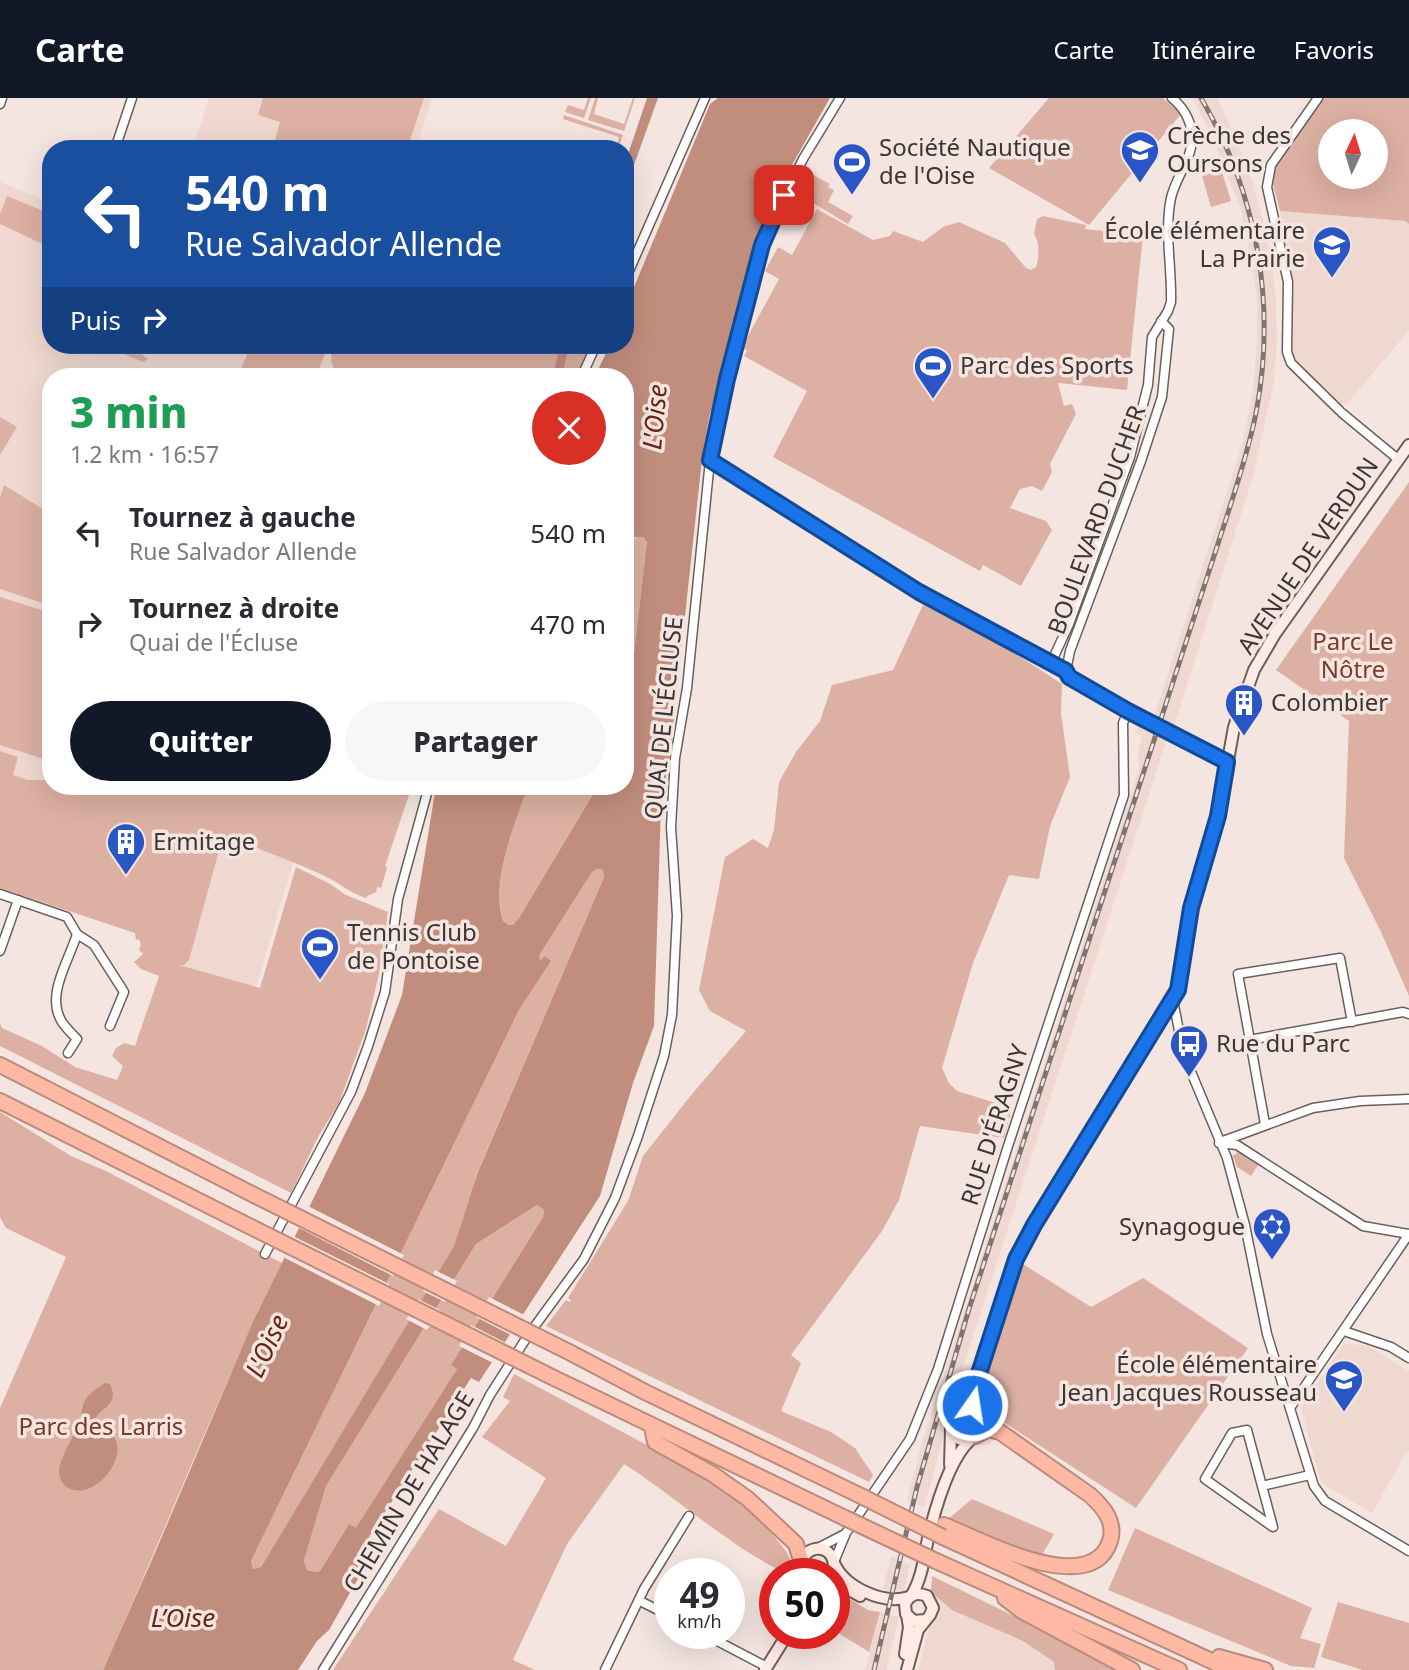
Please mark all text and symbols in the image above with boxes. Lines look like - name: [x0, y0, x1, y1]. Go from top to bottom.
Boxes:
- text: Carte: [35, 27, 125, 72]
- text: Carte: [1054, 33, 1114, 66]
- text: Itinéraire: [1152, 33, 1256, 66]
- text: Favoris: [1294, 33, 1374, 66]
- place label: Crèche des Oursons: [1167, 118, 1291, 179]
- north arrow: [1318, 119, 1388, 189]
- map controls: [1318, 119, 1388, 189]
- school or university icon: Crèche des Oursons: [1119, 129, 1161, 184]
- place label: Société Nautique de l'Oise: [879, 130, 1071, 191]
- sports icon: Société Nautique de l'Oise: [831, 141, 873, 196]
- text: 540 m: [185, 159, 330, 225]
- pin: [754, 165, 814, 225]
- icon: left: [70, 168, 161, 259]
- icon: arrive: [765, 176, 803, 214]
- place label: École élémentaire La Prairie: [1104, 213, 1305, 274]
- text: Rue Salvador Allende: [185, 222, 502, 265]
- school or university icon: École élémentaire La Prairie: [1311, 224, 1353, 279]
- icon: right: [135, 301, 173, 339]
- text: Puis: [70, 302, 121, 338]
- sports icon: Parc des Sports: [912, 345, 954, 400]
- place label: Parc des Sports: [960, 348, 1134, 381]
- text: 3 min: [70, 383, 187, 440]
- water label: L'Oise: [633, 383, 675, 451]
- button: close: [532, 391, 606, 465]
- street label: BOULEVARD DUCHER: [1039, 400, 1152, 639]
- text: 1.2 km · 16:57: [70, 438, 219, 470]
- street label: AVENUE DE VERDUN: [1229, 450, 1385, 660]
- text: Tournez à gauche: [129, 499, 356, 535]
- icon: left: [70, 514, 108, 552]
- text: 540 m: [530, 515, 606, 551]
- text: Rue Salvador Allende: [129, 535, 357, 567]
- text: Tournez à droite: [129, 590, 339, 626]
- icon: right: [70, 605, 108, 643]
- text: 470 m: [530, 606, 606, 642]
- street label: QUAI DE L'ÉCLUSE: [635, 615, 690, 821]
- park label: Parc Le Nôtre: [1312, 624, 1394, 685]
- text: Quai de l'Écluse: [129, 626, 298, 658]
- building icon: Colombier: [1223, 682, 1265, 737]
- place label: Colombier: [1271, 685, 1388, 718]
- button: Quitter: [70, 701, 331, 781]
- button: Partager: [345, 701, 606, 781]
- building icon: Ermitage: [105, 821, 147, 876]
- place label: Ermitage: [153, 824, 255, 857]
- place label: Tennis Club de Pontoise: [347, 915, 480, 976]
- sports icon: Tennis Club de Pontoise: [299, 926, 341, 981]
- bus stop icon: Rue du Parc: [1168, 1023, 1210, 1078]
- place label: Rue du Parc: [1216, 1026, 1350, 1059]
- street label: RUE D'ÉRAGNY: [952, 1039, 1035, 1209]
- synagogue icon: Synagogue: [1251, 1206, 1293, 1261]
- place label: Synagogue: [1119, 1209, 1245, 1242]
- water label: L'Oise: [236, 1308, 296, 1383]
- place label: École élémentaire Jean Jacques Rousseau: [1059, 1347, 1317, 1408]
- school or university icon: École élémentaire Jean Jacques Rousseau: [1323, 1358, 1365, 1413]
- position arrow: [935, 1368, 1009, 1442]
- street label: CHEMIN DE HALAGE: [335, 1385, 481, 1598]
- park label: Parc des Larris: [19, 1409, 183, 1442]
- speed limit sign: 50: [759, 1558, 850, 1649]
- text: 49: [679, 1571, 720, 1618]
- water label: L’Oise: [151, 1599, 215, 1635]
- text: km/h: [677, 1609, 722, 1633]

